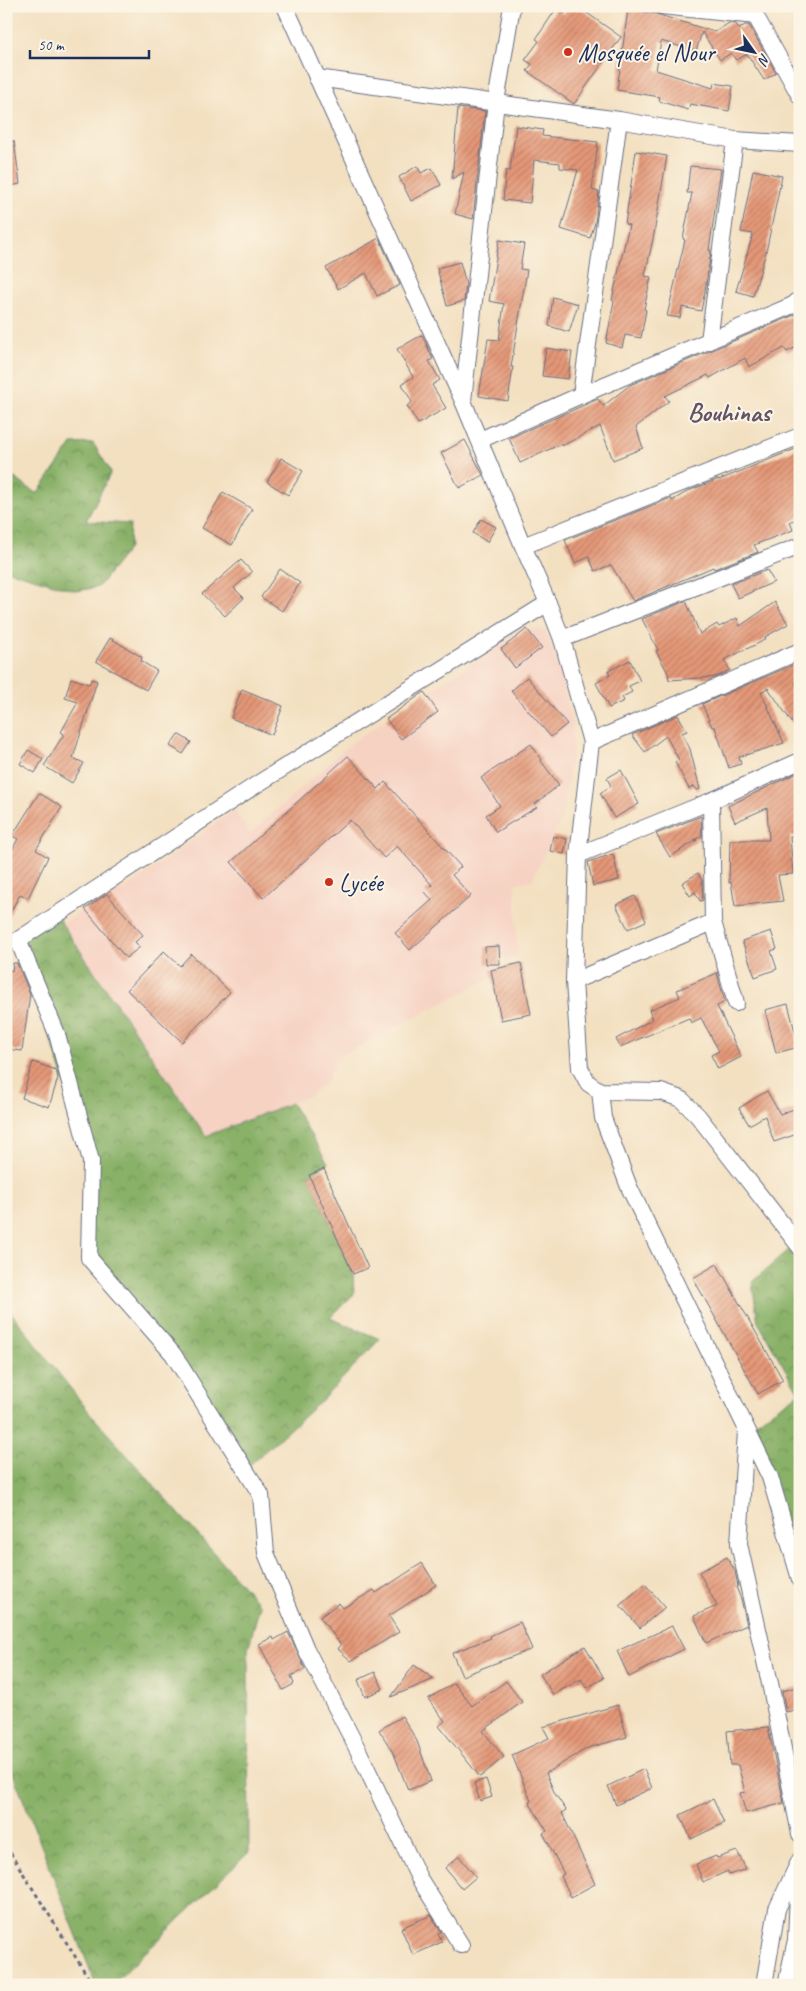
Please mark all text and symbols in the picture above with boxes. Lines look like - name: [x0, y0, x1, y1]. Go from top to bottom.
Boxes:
- scale bar: [30, 28, 149, 60]
- north arrow: [728, 28, 778, 78]
- text: 50 m: [38, 36, 65, 55]
- place label: Mosquée el Nour: [578, 37, 717, 69]
- marker: Mosquée el Nour: [562, 46, 574, 58]
- text: N: [754, 51, 774, 69]
- district label: Bouhinas: [688, 396, 773, 429]
- place label: Lycée: [339, 867, 385, 899]
- marker: Lycée: [323, 876, 335, 888]

